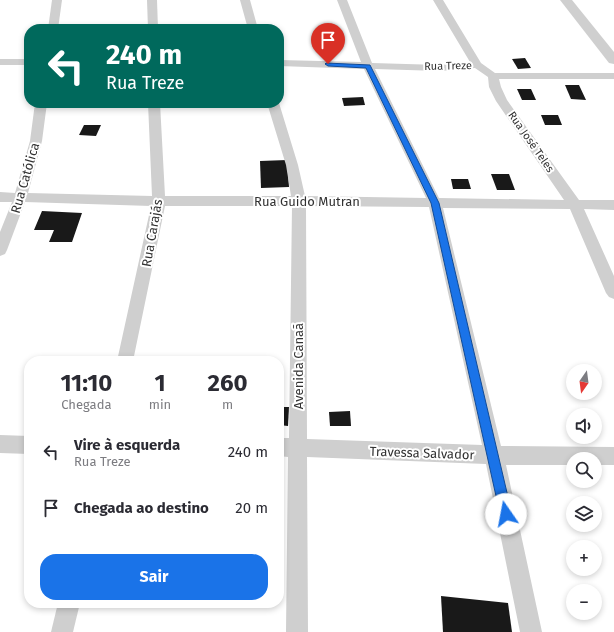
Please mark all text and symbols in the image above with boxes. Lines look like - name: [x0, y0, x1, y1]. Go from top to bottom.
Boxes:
- pin: [311, 23, 345, 64]
- icon: arrive: [317, 29, 339, 51]
- text: 240 m: [106, 38, 182, 71]
- icon: left: [40, 40, 92, 92]
- street label: Rua Treze: [424, 59, 472, 73]
- text: Rua Treze: [106, 72, 184, 94]
- street label: Rua José Teles: [505, 109, 557, 175]
- street label: Rua Católica: [8, 141, 42, 215]
- street label: Rua Guido Mutran: [254, 194, 360, 209]
- street label: Rua Carajás: [139, 198, 165, 268]
- street label: Avenida Canaã: [291, 323, 306, 409]
- north arrow: [566, 364, 602, 400]
- map controls: [566, 364, 602, 620]
- text: 11:10: [60, 369, 112, 397]
- text: 1: [154, 369, 166, 397]
- text: 260: [208, 369, 248, 397]
- text: Chegada: [61, 397, 112, 412]
- text: min: [149, 397, 171, 412]
- text: m: [222, 397, 233, 412]
- button: sound: [566, 408, 602, 444]
- text: Vire à esquerda: [74, 436, 180, 454]
- icon: left: [40, 441, 62, 463]
- text: 240 m: [228, 443, 268, 461]
- street label: Travessa Salvador: [369, 444, 475, 462]
- button: search: [566, 452, 602, 488]
- text: Rua Treze: [74, 454, 131, 469]
- position arrow: [485, 493, 527, 535]
- button: layers: [566, 496, 602, 532]
- icon: arrive: [40, 497, 62, 519]
- text: Chegada ao destino: [74, 499, 209, 517]
- text: 20 m: [235, 499, 268, 517]
- button: +: [566, 540, 602, 576]
- button: Sair: [40, 554, 268, 600]
- button: −: [566, 584, 602, 620]

